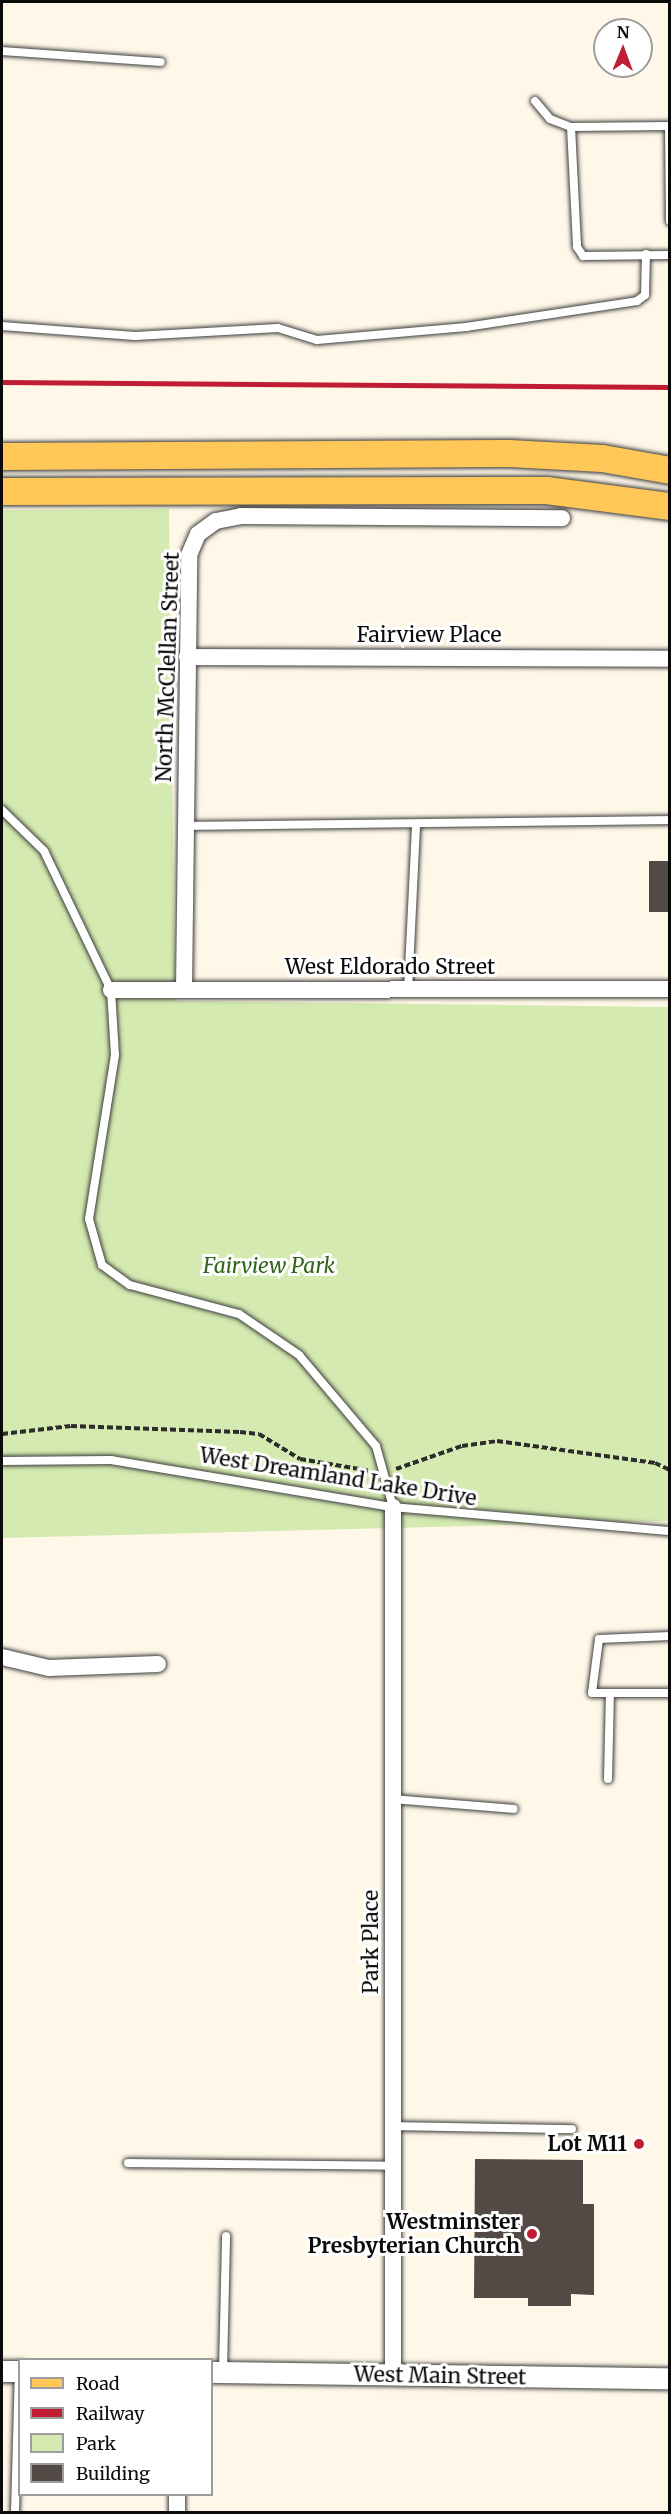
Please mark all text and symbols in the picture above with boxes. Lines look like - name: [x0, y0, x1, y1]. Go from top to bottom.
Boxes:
- north arrow: [593, 18, 653, 78]
- text: N: [617, 22, 630, 42]
- street label: North McClellan Street: [151, 551, 185, 783]
- street label: Fairview Place: [356, 622, 502, 648]
- street label: West Eldorado Street: [285, 954, 495, 980]
- park label: Fairview Park: [203, 1253, 335, 1279]
- street label: West Dreamland Lake Drive: [198, 1443, 478, 1511]
- street label: Park Place: [358, 1890, 384, 1994]
- place label: Lot M11: [547, 2131, 627, 2157]
- marker: Lot M11: [632, 2137, 646, 2151]
- place label: Westminster Presbyterian Church: [307, 2209, 520, 2259]
- marker: Westminster Presbyterian Church: [525, 2227, 539, 2241]
- legend: [18, 2358, 213, 2496]
- street label: West Main Street: [354, 2362, 526, 2390]
- text: Road: [76, 2372, 120, 2395]
- text: Railway: [76, 2402, 144, 2425]
- text: Park: [76, 2432, 116, 2455]
- text: Building: [76, 2462, 150, 2485]

